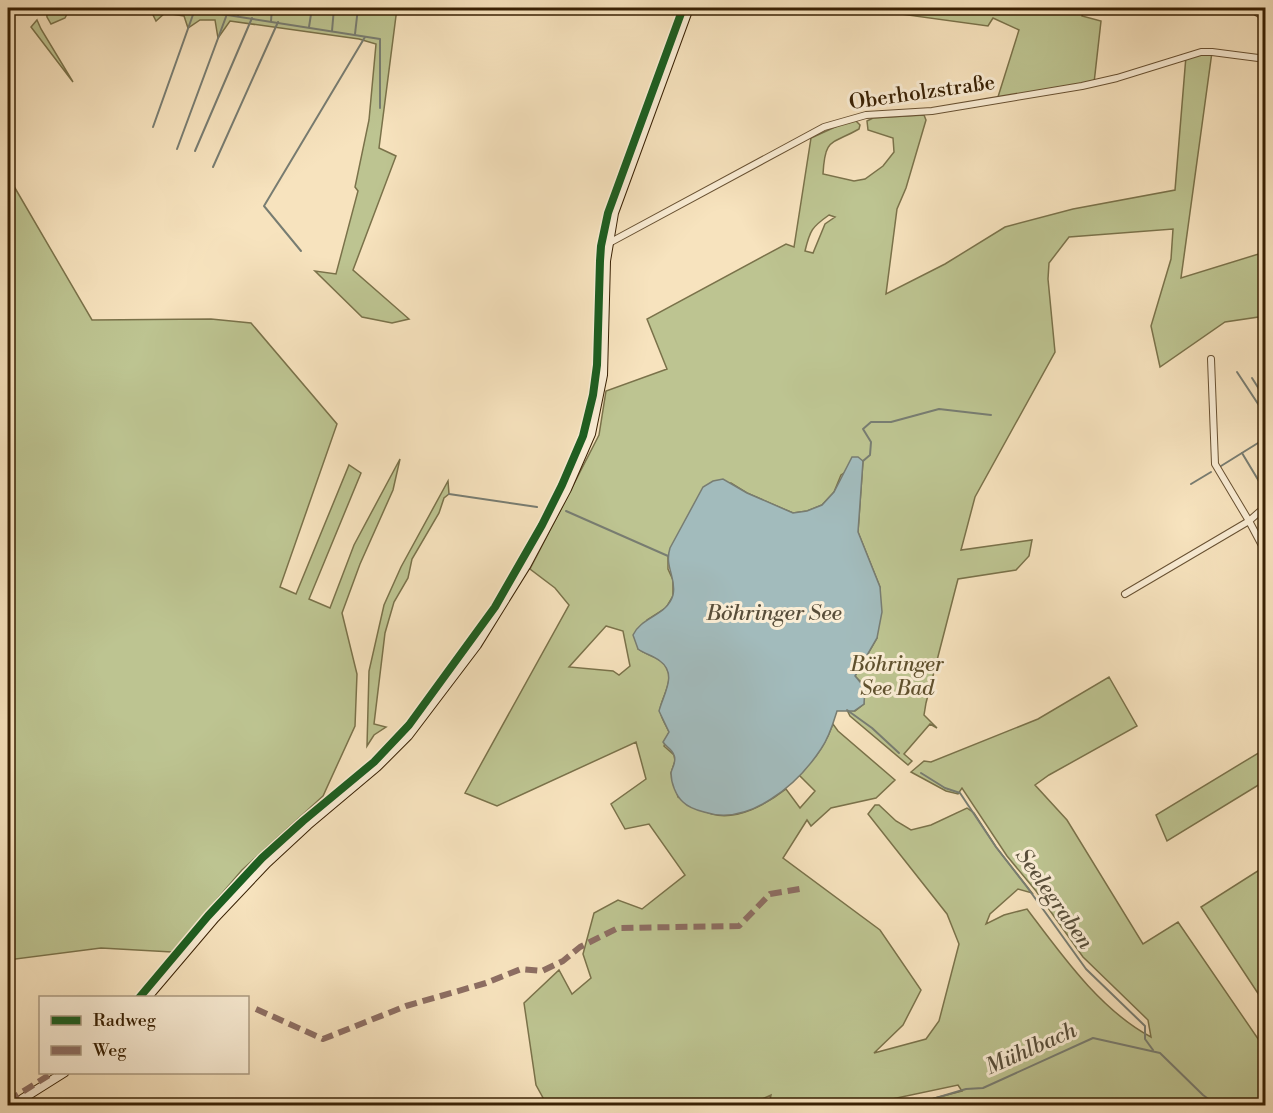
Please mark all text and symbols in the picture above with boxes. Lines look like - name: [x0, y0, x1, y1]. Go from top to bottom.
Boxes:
- street label: Oberholzstraße: [847, 70, 997, 116]
- water label: Böhringer See: [705, 600, 842, 627]
- park label: Böhringer See Bad: [849, 652, 945, 702]
- water label: Seelegraben: [1009, 843, 1099, 955]
- legend: [39, 996, 249, 1074]
- text: Radweg: [93, 1009, 157, 1032]
- water label: Mühlbach: [981, 1017, 1082, 1081]
- text: Weg: [92, 1039, 127, 1062]

